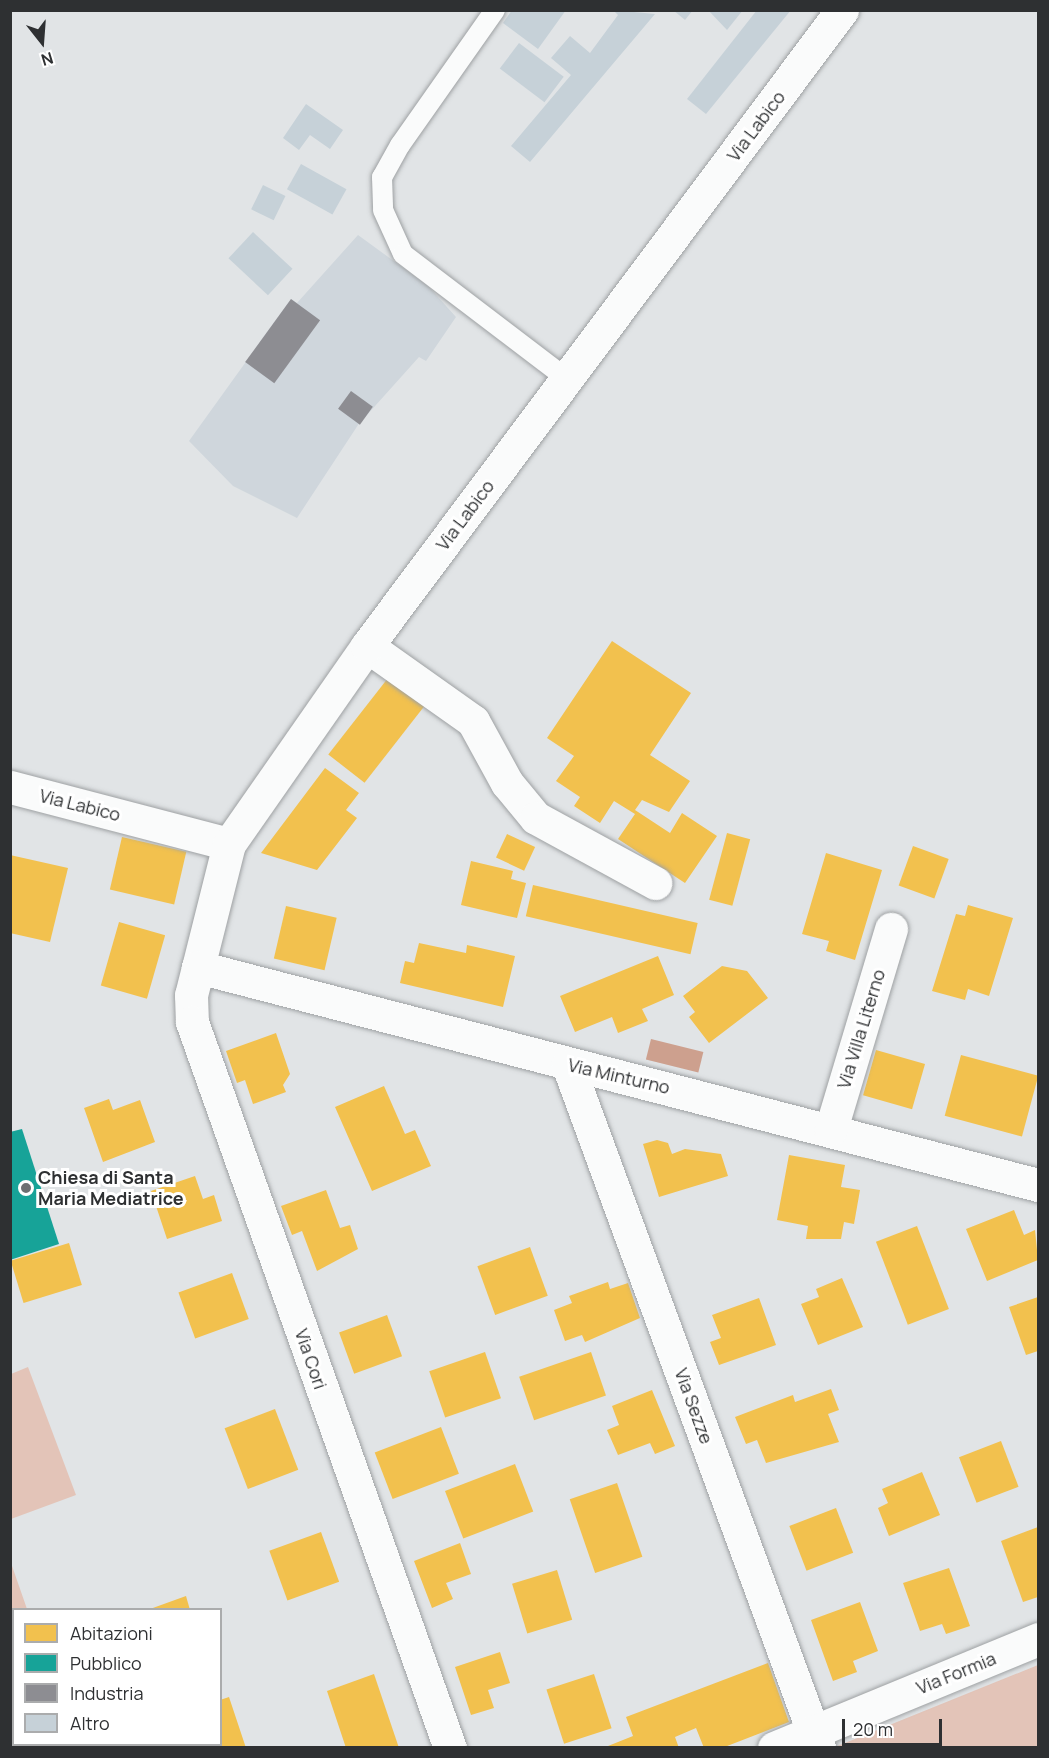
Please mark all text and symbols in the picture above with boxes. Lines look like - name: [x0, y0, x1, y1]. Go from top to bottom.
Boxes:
- north arrow: [12, 12, 72, 72]
- text: N: [39, 47, 56, 71]
- street label: Via Labico: [722, 86, 790, 166]
- street label: Via Labico: [431, 475, 499, 555]
- street label: Via Labico: [37, 785, 123, 825]
- street label: Via Villa Literno: [833, 967, 889, 1091]
- street label: Via Minturno: [566, 1054, 672, 1098]
- place label: Chiesa di Santa Maria Mediatrice: [38, 1167, 184, 1210]
- marker: Chiesa di Santa Maria Mediatrice: [19, 1181, 33, 1195]
- street label: Via Cori: [291, 1326, 331, 1392]
- street label: Via Sezze: [670, 1365, 718, 1447]
- legend: [12, 1608, 222, 1746]
- text: Abitazioni: [70, 1621, 153, 1645]
- street label: Via Formia: [913, 1647, 999, 1699]
- text: Pubblico: [70, 1651, 142, 1675]
- text: Industria: [70, 1681, 144, 1705]
- scale bar: [845, 1707, 946, 1745]
- text: Altro: [70, 1711, 110, 1735]
- text: 20 m: [853, 1717, 893, 1741]

